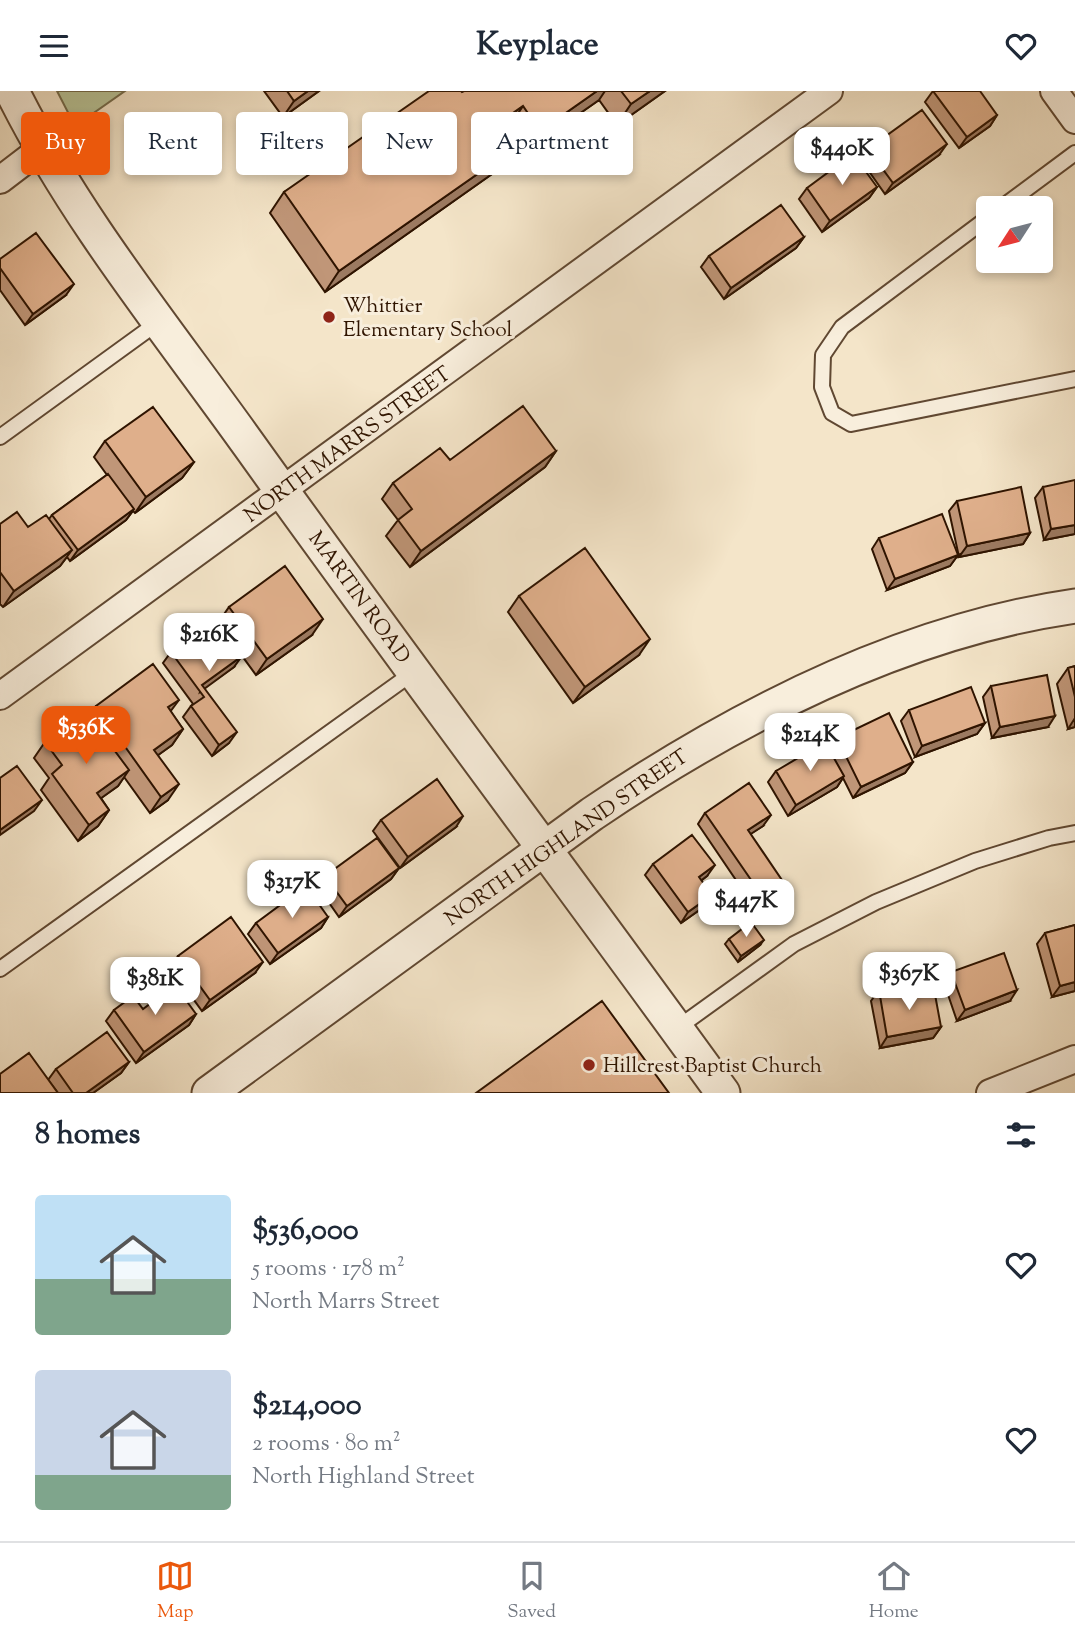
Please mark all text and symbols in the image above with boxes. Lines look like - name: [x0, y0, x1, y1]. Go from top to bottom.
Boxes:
- text: Keyplace: [476, 23, 599, 69]
- icon: menu: [35, 27, 73, 65]
- icon: heart: [1002, 27, 1040, 65]
- chip: Buy: [21, 112, 110, 175]
- chip: Rent: [124, 112, 222, 175]
- chip: Filters: [236, 112, 348, 175]
- chip: New: [362, 112, 457, 175]
- chip: Apartment: [471, 112, 633, 175]
- pin: $440K: [793, 127, 891, 187]
- text: $440K: [810, 133, 874, 166]
- north arrow: [976, 196, 1054, 273]
- map controls: [976, 196, 1053, 273]
- place label: Whittier Elementary School: [343, 292, 513, 346]
- marker: Whittier Elementary School: [321, 309, 337, 325]
- street label: NORTH MARRS STREET: [238, 360, 458, 531]
- street label: MARTIN ROAD: [300, 526, 417, 671]
- pin: $216K: [160, 613, 258, 673]
- text: $216K: [180, 619, 238, 652]
- pin: $536K: [37, 707, 135, 766]
- text: $536K: [57, 712, 115, 745]
- pin: $214K: [761, 713, 859, 773]
- text: $214K: [780, 719, 840, 752]
- street label: NORTH HIGHLAND STREET: [439, 743, 695, 934]
- pin: $317K: [243, 861, 341, 920]
- text: $317K: [263, 866, 321, 899]
- pin: $447K: [697, 879, 795, 939]
- text: $447K: [714, 885, 778, 918]
- pin: $367K: [860, 953, 958, 1012]
- pin: $381K: [106, 957, 204, 1017]
- text: $367K: [879, 958, 939, 991]
- text: $381K: [126, 963, 184, 996]
- place label: Hillcrest Baptist Church: [603, 1052, 822, 1082]
- marker: Hillcrest Baptist Church: [581, 1057, 597, 1073]
- text: 8 homes: [35, 1114, 140, 1157]
- icon: filters: [1002, 1116, 1040, 1154]
- text: $536,000: [252, 1210, 359, 1253]
- icon: home: [91, 1223, 175, 1307]
- icon: heart: [1002, 1246, 1040, 1284]
- text: 5 rooms · 178 m²: [252, 1253, 405, 1286]
- text: North Marrs Street: [252, 1286, 440, 1319]
- text: $214,000: [252, 1385, 362, 1428]
- icon: home: [91, 1398, 175, 1482]
- icon: heart: [1002, 1421, 1040, 1459]
- text: 2 rooms · 80 m²: [252, 1428, 400, 1461]
- text: North Highland Street: [252, 1461, 475, 1494]
- tab: Map: [156, 1557, 194, 1626]
- tab: Saved: [507, 1557, 556, 1626]
- tab: Home: [869, 1557, 919, 1626]

